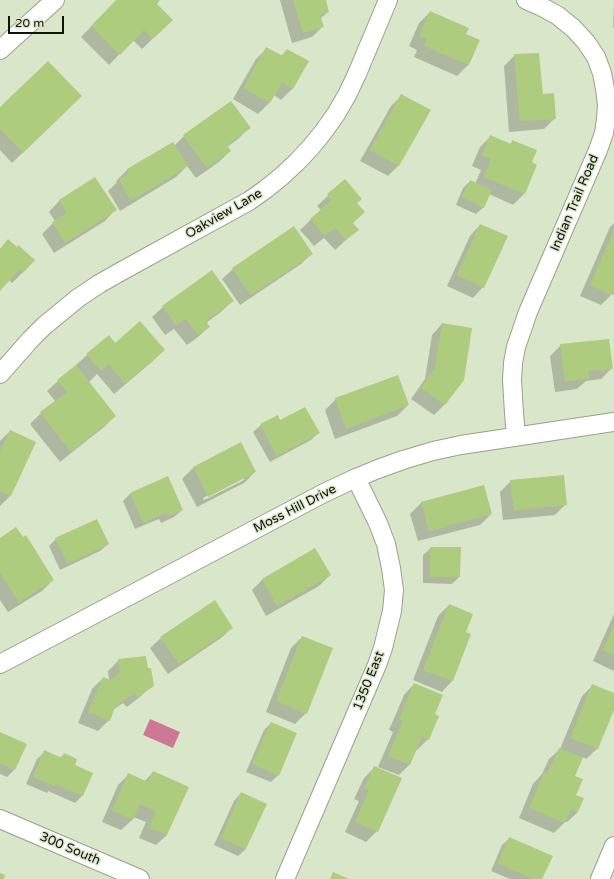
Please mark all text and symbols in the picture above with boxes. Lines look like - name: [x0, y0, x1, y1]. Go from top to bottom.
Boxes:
- scale bar: [10, 8, 66, 34]
- text: 20 m: [15, 16, 44, 30]
- street label: Indian Trail Road: [548, 152, 602, 254]
- street label: Oakview Lane: [183, 186, 265, 242]
- street label: Moss Hill Drive: [251, 481, 339, 537]
- street label: 1350 East: [350, 649, 388, 713]
- street label: 300 South: [37, 829, 103, 869]

